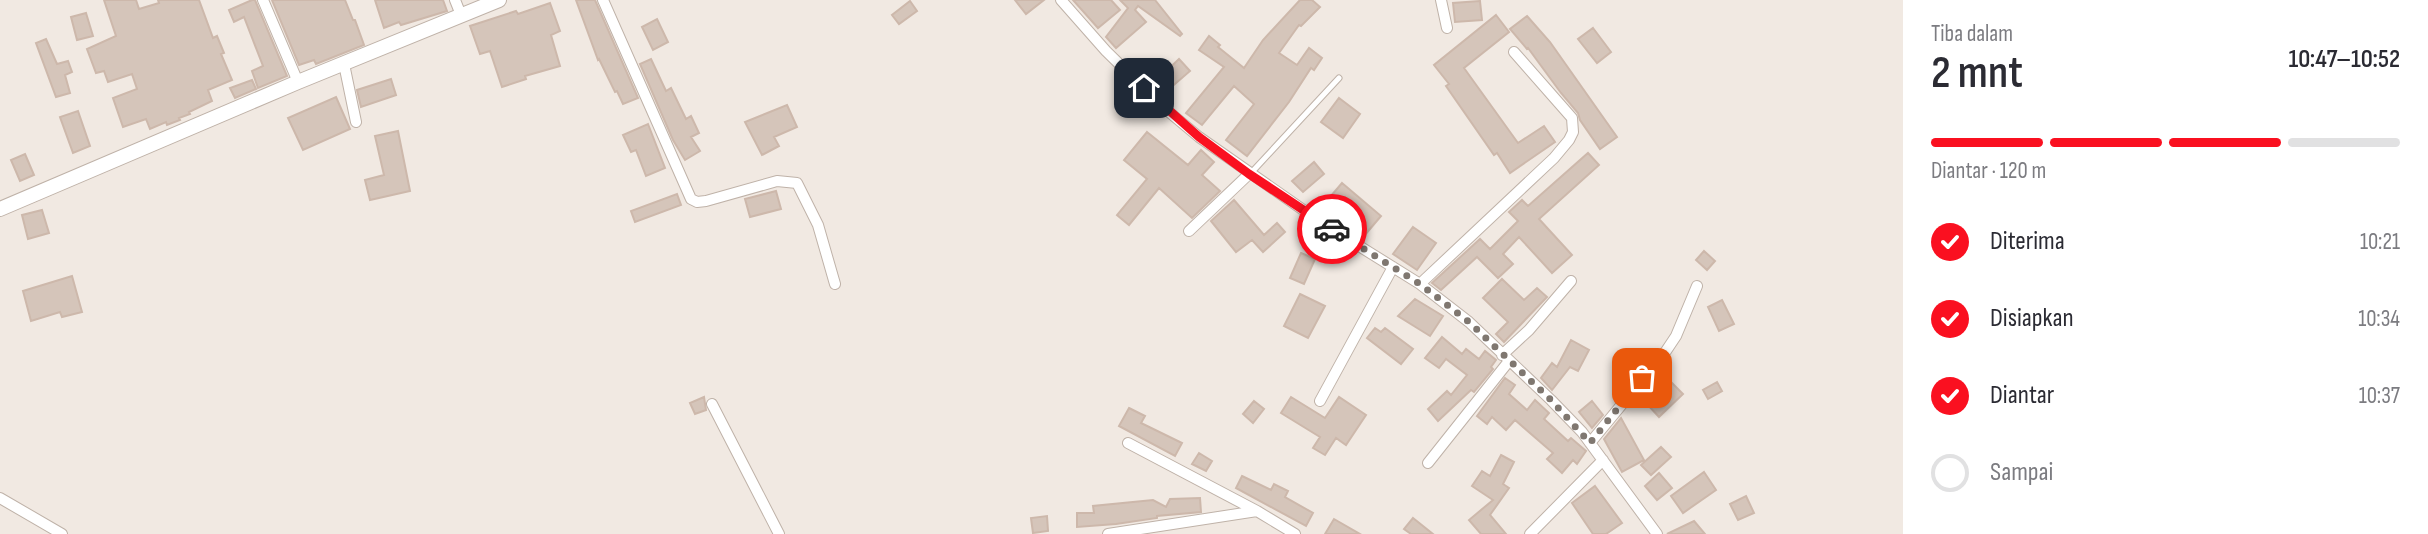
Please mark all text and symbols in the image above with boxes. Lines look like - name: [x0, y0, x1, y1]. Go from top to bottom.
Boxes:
- text: Tiba dalam: [1931, 20, 2013, 48]
- text: 10:47–10:52: [2288, 44, 2400, 75]
- text: 2 mnt: [1931, 46, 2023, 101]
- pin: [1114, 58, 1174, 118]
- icon: home: [1125, 69, 1163, 107]
- text: Diantar · 120 m: [1931, 157, 2046, 185]
- courier: [1297, 194, 1367, 264]
- icon: car: [1313, 210, 1351, 248]
- icon: check: [1931, 223, 1969, 261]
- text: Diterima: [1990, 226, 2065, 257]
- text: 10:21: [2360, 228, 2400, 256]
- icon: check: [1931, 300, 1969, 338]
- text: Disiapkan: [1990, 303, 2074, 334]
- text: 10:34: [2358, 305, 2400, 333]
- pin: [1612, 348, 1672, 408]
- icon: bag: [1623, 359, 1661, 397]
- icon: check: [1931, 377, 1969, 415]
- text: Diantar: [1990, 380, 2054, 411]
- text: 10:37: [2359, 382, 2400, 410]
- text: Sampai: [1990, 457, 2053, 488]

